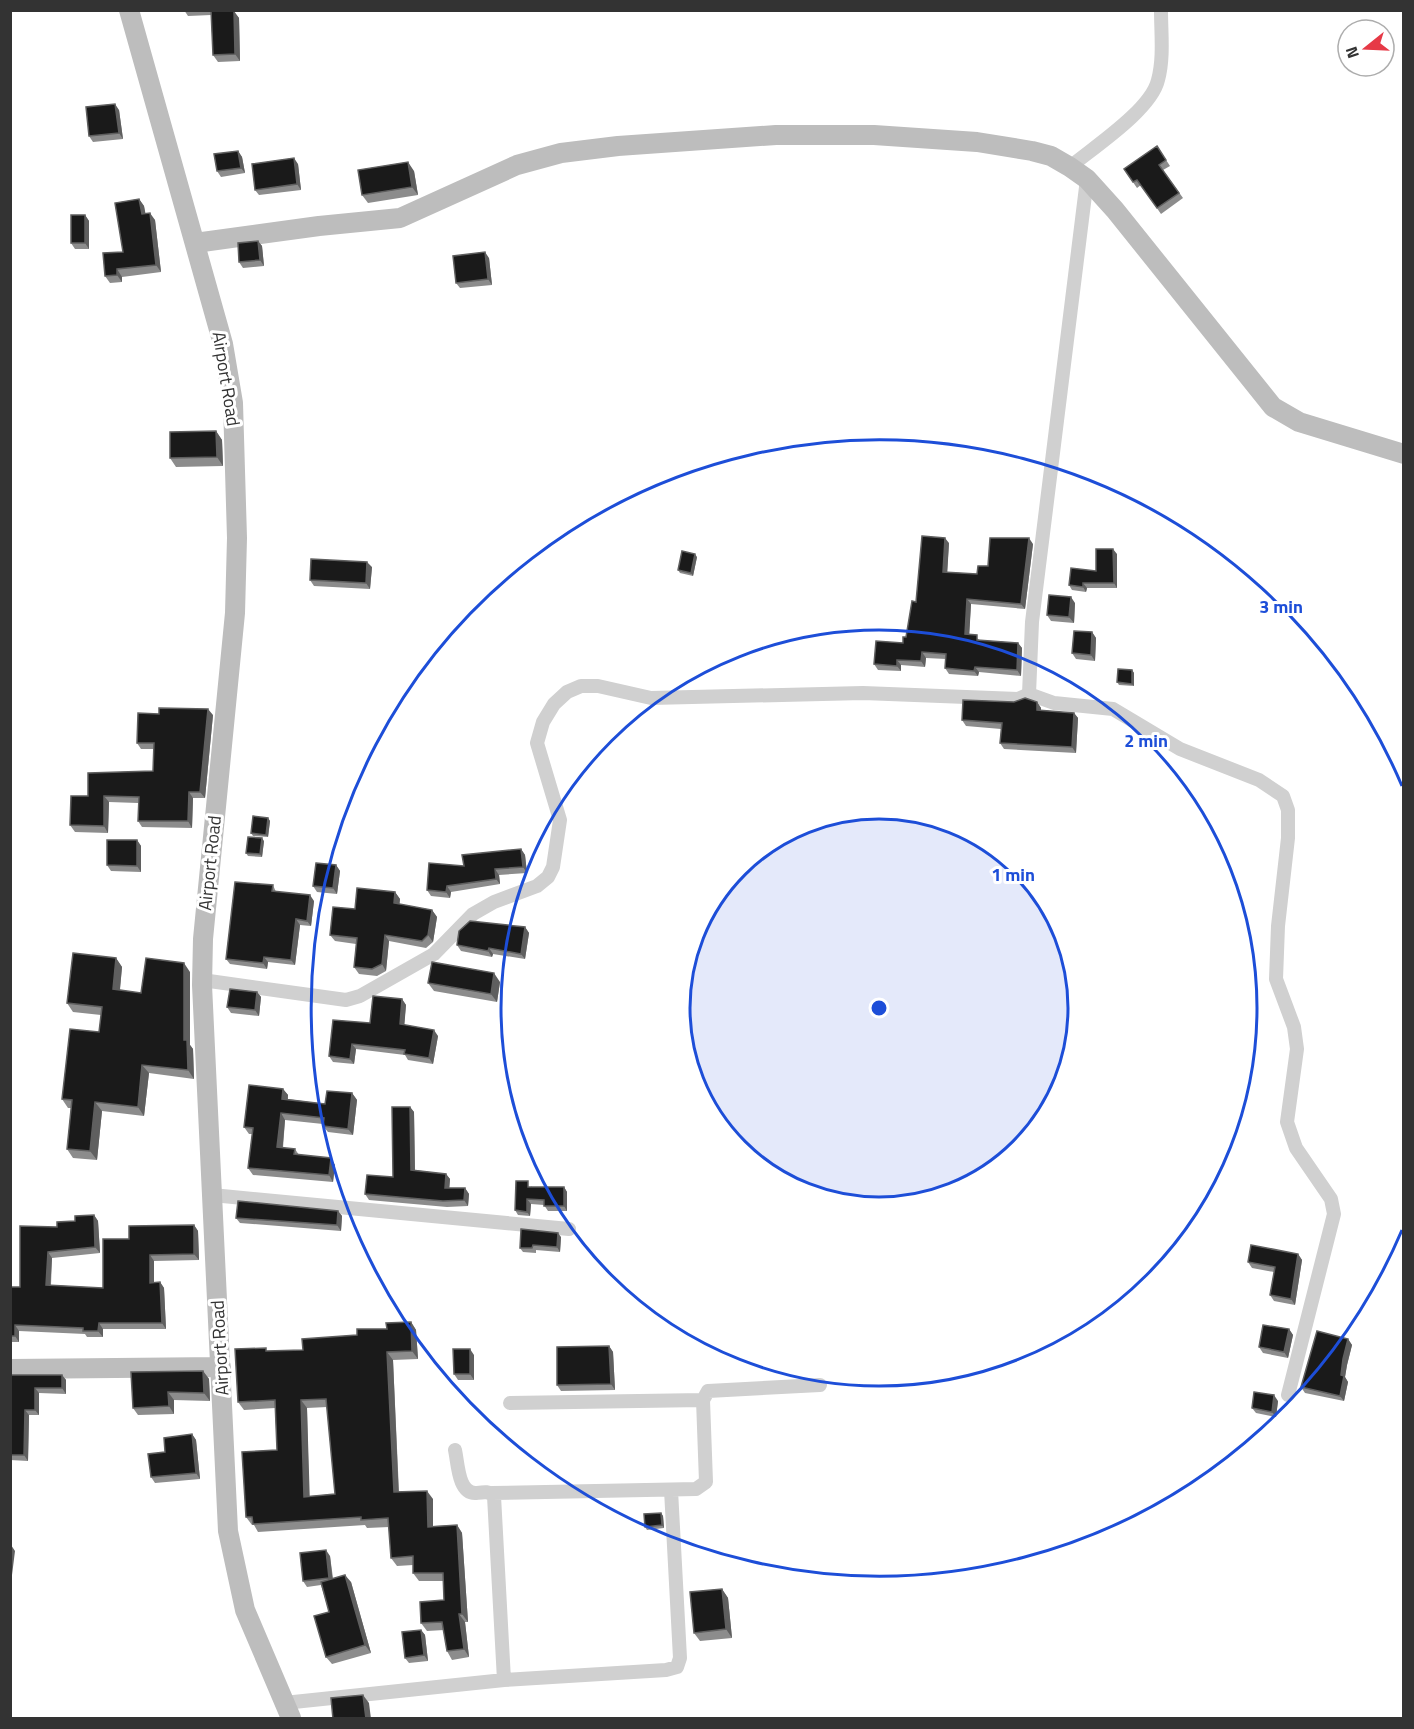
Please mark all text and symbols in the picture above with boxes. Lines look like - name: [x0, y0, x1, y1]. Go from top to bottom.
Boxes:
- north arrow: [1336, 18, 1396, 78]
- text: N: [1339, 44, 1365, 62]
- street label: Airport Road: [206, 330, 247, 428]
- text: 3 min: [1259, 593, 1303, 620]
- text: 2 min: [1124, 727, 1168, 754]
- street label: Airport Road: [191, 814, 228, 912]
- text: 1 min: [991, 861, 1035, 888]
- centre of rings: [869, 998, 889, 1018]
- street label: Airport Road: [204, 1300, 235, 1396]

